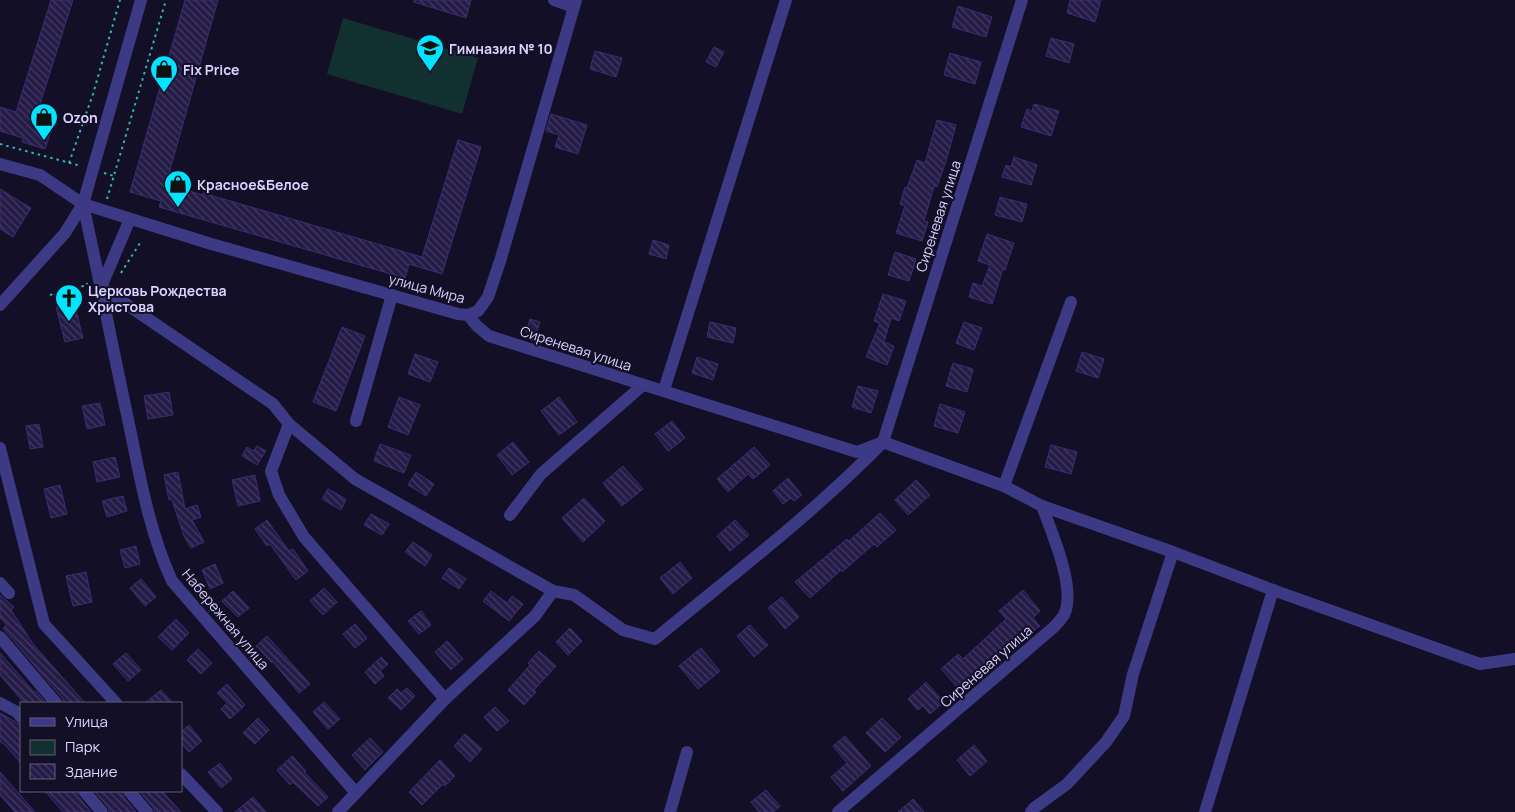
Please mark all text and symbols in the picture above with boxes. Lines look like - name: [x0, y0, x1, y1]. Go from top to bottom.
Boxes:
- school or university icon: Гимназия № 10: [415, 33, 445, 72]
- place label: Гимназия № 10: [449, 39, 553, 58]
- shop icon: Fix Price: [149, 54, 179, 93]
- place label: Fix Price: [183, 60, 240, 79]
- shop icon: Ozon: [29, 102, 59, 141]
- place label: Ozon: [63, 108, 98, 127]
- street label: Сиреневая улица: [911, 158, 965, 274]
- shop icon: Красное&Белое: [163, 169, 193, 208]
- place label: Красное&Белое: [197, 175, 309, 194]
- street label: улица Мира: [387, 269, 467, 307]
- place label: Церковь Рождества Христова: [88, 281, 227, 316]
- church icon: Церковь Рождества Христова: [54, 283, 84, 322]
- street label: Сиреневая улица: [518, 321, 634, 375]
- street label: Набережная улица: [178, 565, 274, 673]
- street label: Сиреневая улица: [936, 621, 1036, 711]
- legend: [20, 702, 182, 792]
- text: Улица: [65, 711, 108, 732]
- text: Парк: [65, 736, 101, 757]
- text: Здание: [65, 761, 118, 782]

